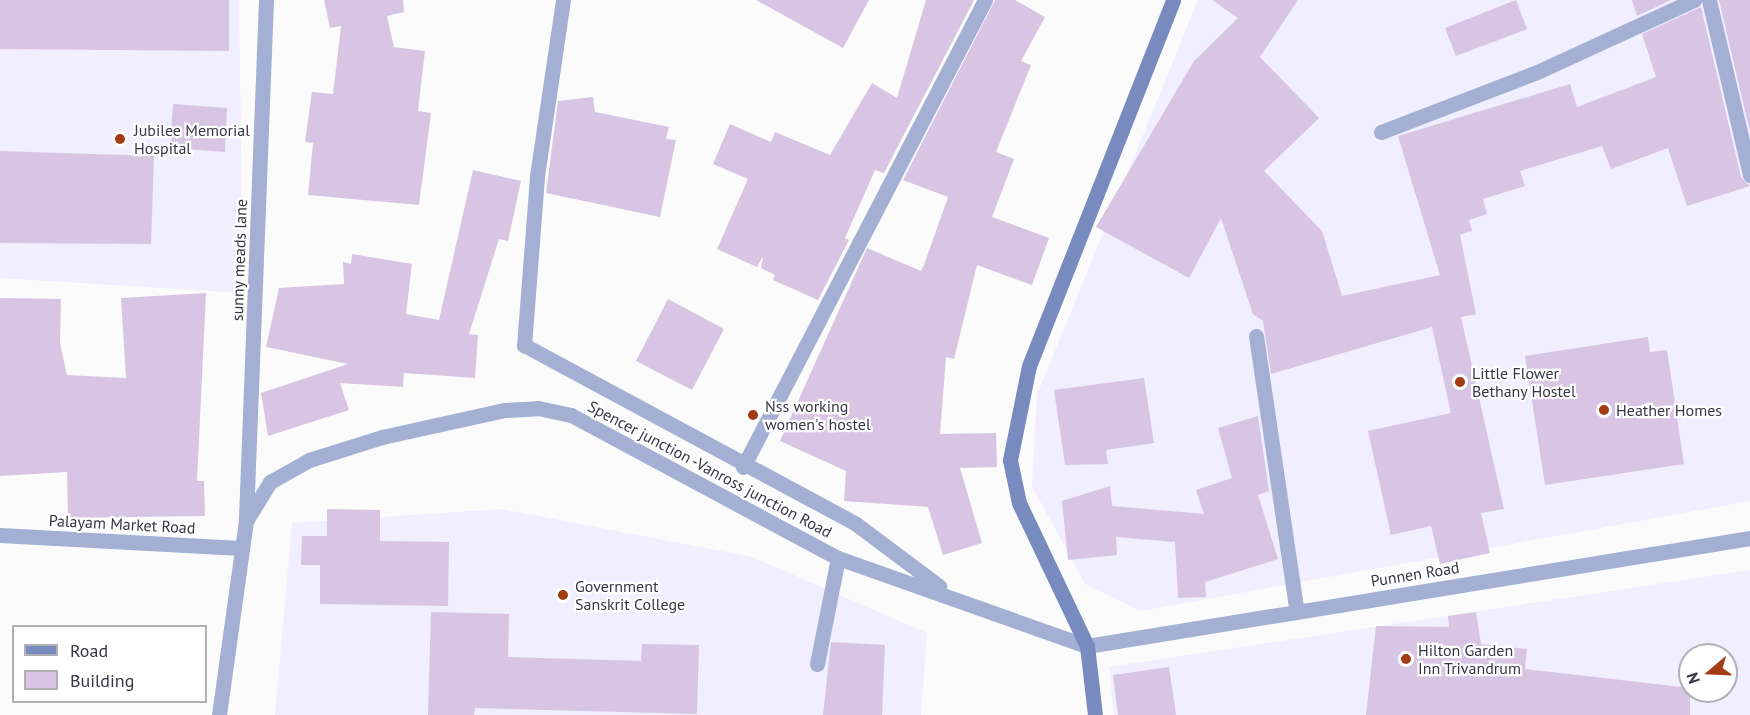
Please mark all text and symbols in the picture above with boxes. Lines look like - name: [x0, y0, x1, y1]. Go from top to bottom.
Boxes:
- place label: Jubilee Memorial Hospital: [134, 120, 250, 158]
- marker: Jubilee Memorial Hospital: [111, 130, 129, 148]
- street label: sunny meads lane: [227, 198, 251, 322]
- place label: Little Flower Bethany Hostel: [1472, 363, 1576, 401]
- marker: Little Flower Bethany Hostel: [1453, 375, 1467, 389]
- street label: Spencer junction -Vanross junction Road: [584, 396, 836, 542]
- place label: Nss working women's hostel: [765, 396, 871, 434]
- place label: Heather Homes: [1616, 400, 1722, 420]
- marker: Heather Homes: [1597, 403, 1611, 417]
- marker: Nss working women's hostel: [746, 408, 760, 422]
- street label: Palayam Market Road: [48, 511, 196, 537]
- street label: Punnen Road: [1369, 558, 1461, 590]
- place label: Government Sanskrit College: [575, 576, 685, 614]
- marker: Government Sanskrit College: [556, 588, 570, 602]
- legend: [12, 625, 207, 703]
- text: Road: [70, 639, 108, 662]
- place label: Hilton Garden Inn Trivandrum: [1418, 640, 1521, 678]
- north arrow: [1678, 643, 1738, 703]
- marker: Hilton Garden Inn Trivandrum: [1399, 652, 1413, 666]
- text: Building: [70, 669, 134, 692]
- text: N: [1682, 670, 1704, 686]

